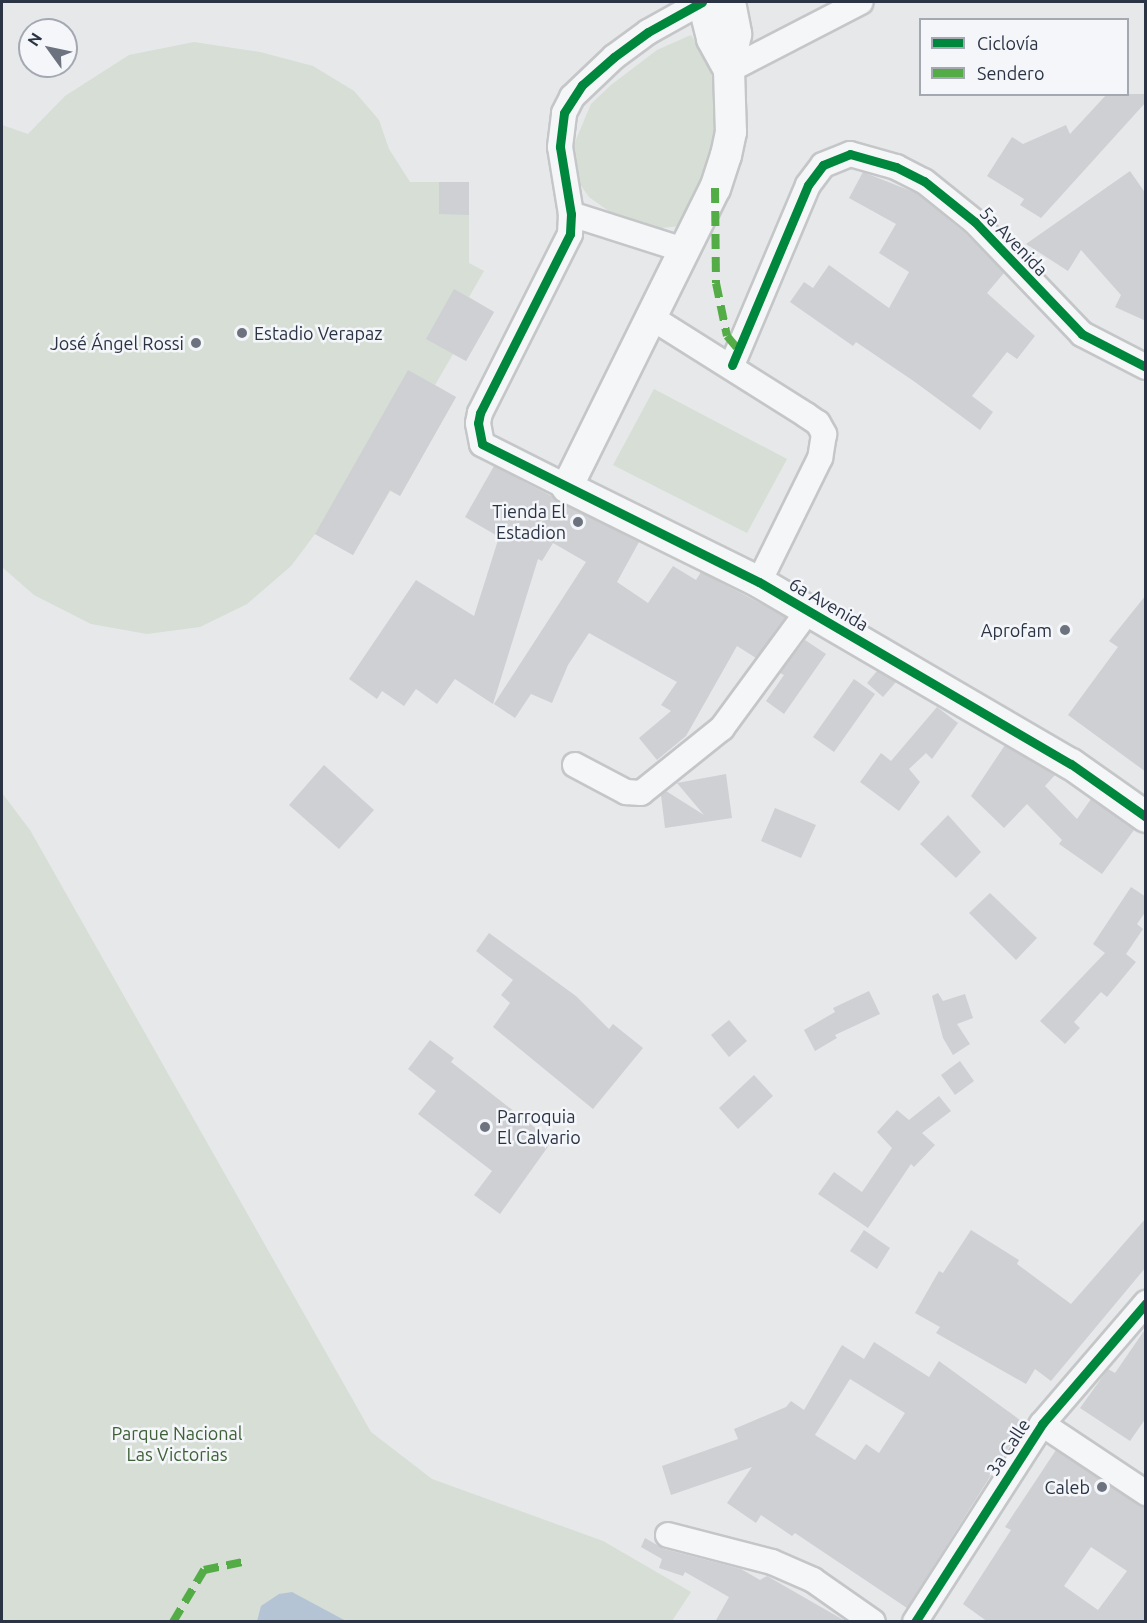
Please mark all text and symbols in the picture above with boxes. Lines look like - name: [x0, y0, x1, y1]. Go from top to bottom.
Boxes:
- north arrow: [18, 18, 78, 78]
- legend: [919, 18, 1129, 96]
- text: N: [24, 29, 45, 49]
- text: Ciclovía: [977, 33, 1038, 53]
- text: Sendero: [977, 63, 1044, 83]
- street label: 5a Avenida: [976, 202, 1052, 280]
- place label: Estadio Verapaz: [254, 322, 383, 344]
- marker: Estadio Verapaz: [235, 326, 249, 340]
- place label: José Ángel Rossi: [50, 332, 184, 354]
- marker: José Ángel Rossi: [189, 336, 203, 350]
- place label: Tienda El Estadion: [492, 501, 566, 544]
- marker: Tienda El Estadion: [571, 515, 585, 529]
- street label: 6a Avenida: [785, 573, 873, 635]
- place label: Aprofam: [981, 619, 1052, 641]
- marker: Aprofam: [1056, 621, 1074, 639]
- place label: Parroquia El Calvario: [497, 1106, 581, 1148]
- marker: Parroquia El Calvario: [478, 1120, 492, 1134]
- street label: 3a Calle: [982, 1415, 1034, 1479]
- park label: Parque Nacional Las Victorias: [111, 1423, 243, 1466]
- place label: Caleb: [1045, 1476, 1090, 1498]
- marker: Caleb: [1095, 1480, 1109, 1494]

